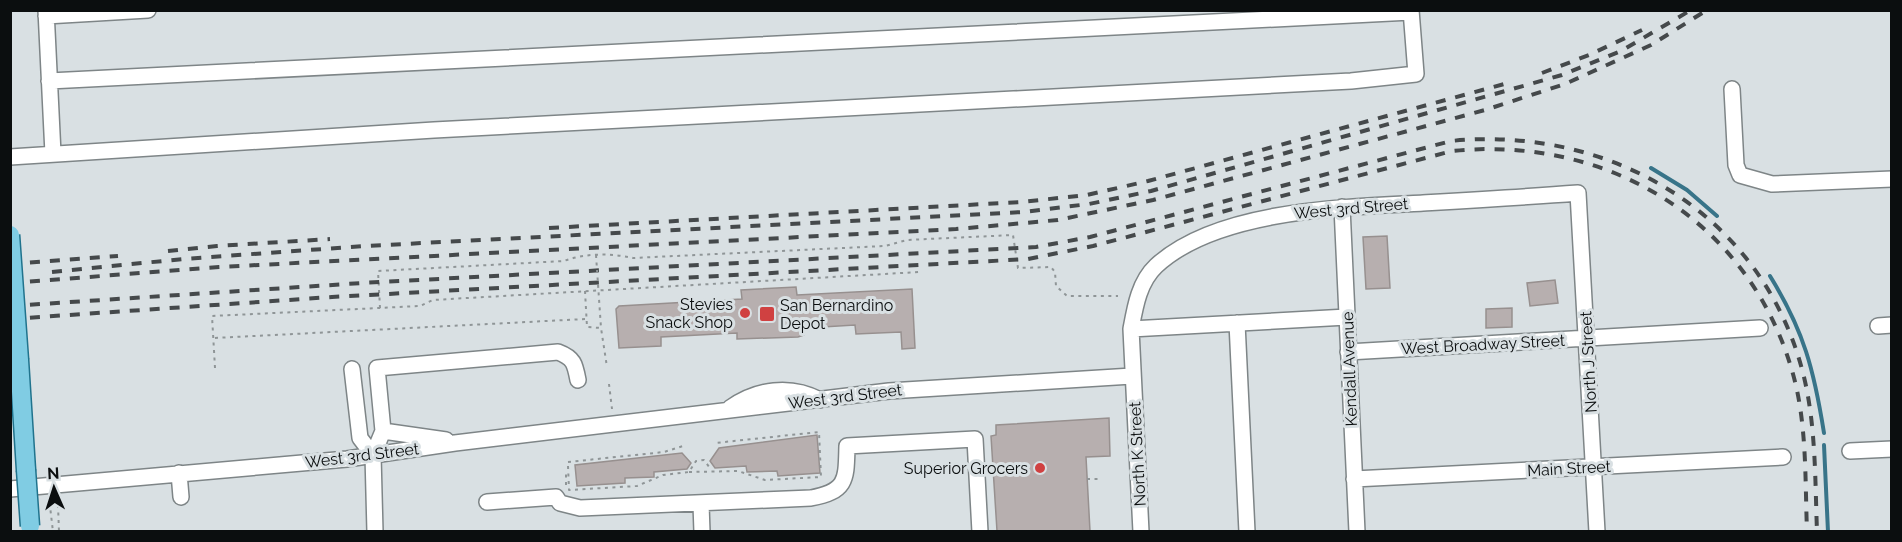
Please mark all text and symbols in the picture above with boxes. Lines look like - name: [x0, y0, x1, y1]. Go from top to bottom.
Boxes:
- street label: West 3rd Street: [1293, 194, 1410, 223]
- place label: Stevies Snack Shop: [645, 295, 733, 332]
- place label: San Bernardino Depot: [780, 296, 893, 333]
- marker: San Bernardino Depot: [758, 305, 776, 323]
- marker: Stevies Snack Shop: [738, 306, 752, 320]
- street label: North J Street: [1576, 310, 1601, 413]
- street label: Kendall Avenue: [1338, 311, 1361, 427]
- street label: West Broadway Street: [1400, 331, 1566, 358]
- street label: West 3rd Street: [787, 380, 904, 413]
- street label: North K Street: [1125, 401, 1150, 507]
- street label: West 3rd Street: [304, 439, 421, 472]
- street label: Main Street: [1527, 457, 1612, 480]
- north arrow: [24, 458, 84, 518]
- place label: Superior Grocers: [904, 459, 1028, 478]
- marker: Superior Grocers: [1033, 461, 1047, 475]
- text: N: [47, 464, 60, 483]

